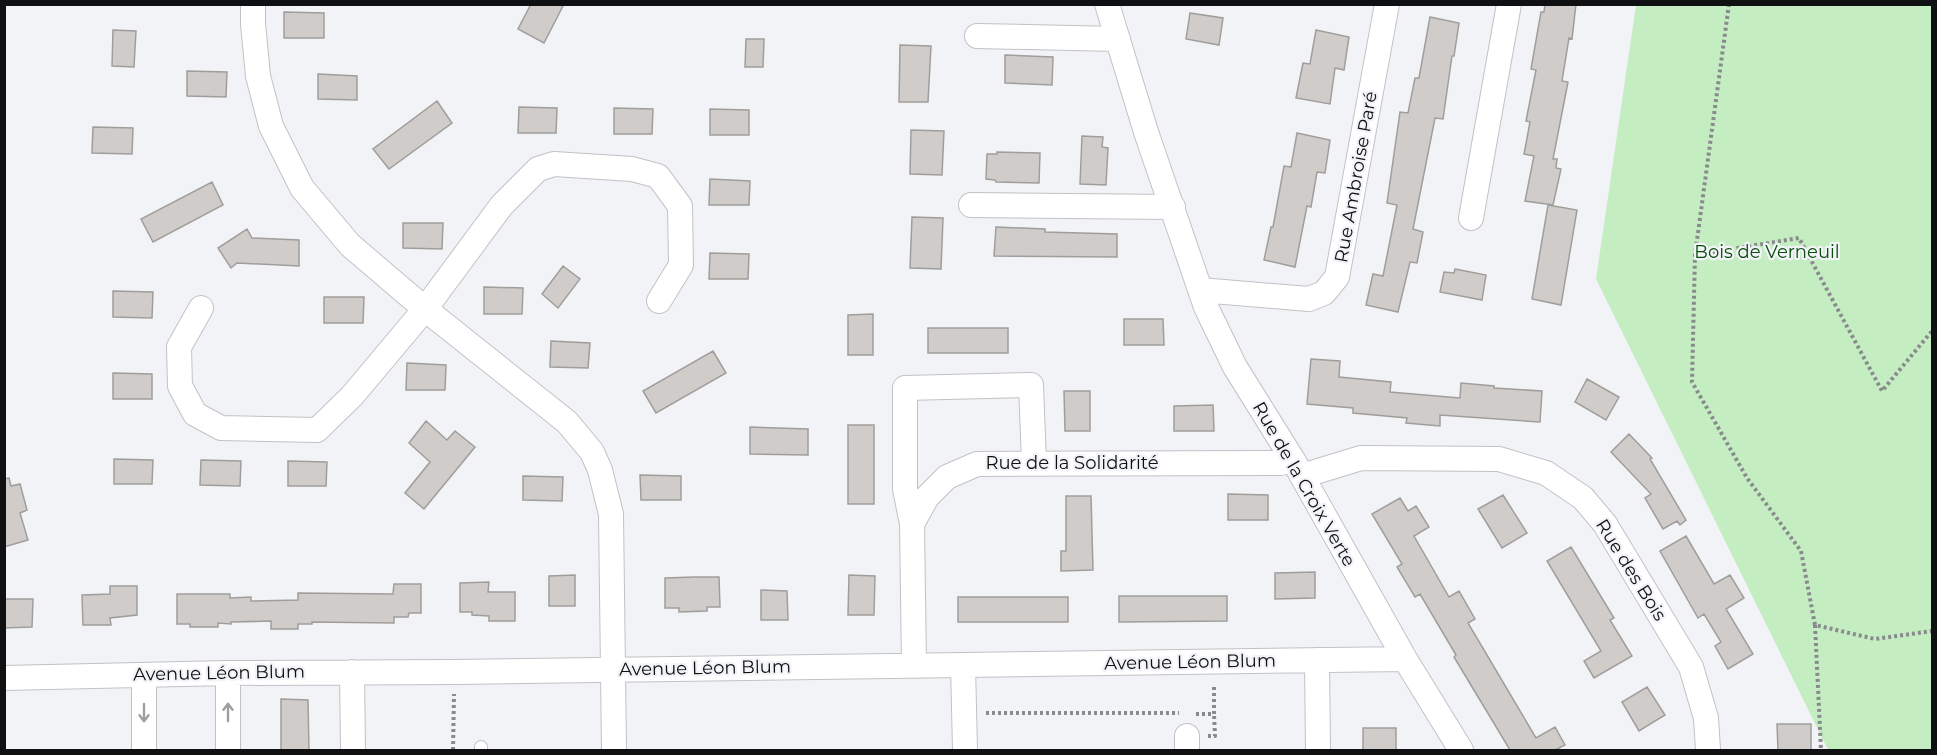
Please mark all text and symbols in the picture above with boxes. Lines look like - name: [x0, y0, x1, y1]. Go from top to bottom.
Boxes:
- street label: Rue Ambroise Paré: [1330, 90, 1382, 264]
- park label: Bois de Verneuil: [1694, 241, 1840, 263]
- street label: Rue de la Croix Verte: [1248, 398, 1360, 570]
- street label: Rue de la Solidarité: [985, 452, 1159, 474]
- street label: Rue des Bois: [1591, 515, 1671, 625]
- street label: Avenue Léon Blum: [1104, 650, 1276, 674]
- street label: Avenue Léon Blum: [619, 656, 791, 680]
- street label: Avenue Léon Blum: [133, 661, 305, 685]
- one-way arrow: [138, 702, 150, 722]
- one-way arrow: [222, 702, 234, 722]

